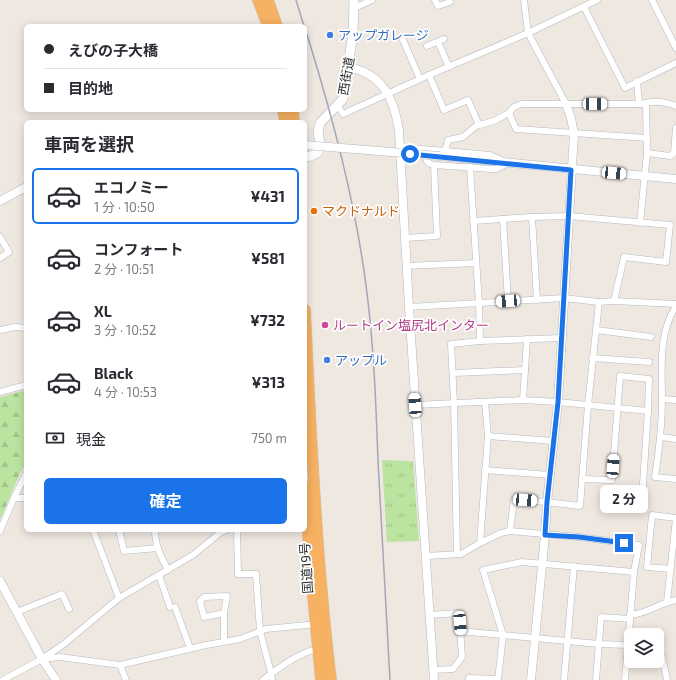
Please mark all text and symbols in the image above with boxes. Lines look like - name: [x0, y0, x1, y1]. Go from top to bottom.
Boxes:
- place label: アップガレージ: [338, 27, 429, 43]
- marker: アップガレージ: [325, 30, 335, 40]
- text: えびの子大橋: [68, 41, 158, 59]
- street label: 西街道: [335, 55, 357, 97]
- text: 目的地: [68, 79, 113, 97]
- car: [583, 98, 607, 110]
- text: 車両を選択: [44, 133, 134, 155]
- route start: [401, 145, 419, 163]
- car: [602, 166, 626, 180]
- icon: car: [46, 178, 82, 214]
- text: エコノミー: [94, 178, 169, 196]
- text: ¥431: [250, 187, 285, 205]
- text: 1 分 · 10:50: [94, 199, 155, 215]
- place label: マクドナルド: [322, 203, 400, 219]
- marker: マクドナルド: [309, 206, 319, 216]
- icon: car: [46, 240, 82, 276]
- text: コンフォート: [94, 240, 184, 258]
- text: ¥581: [251, 249, 285, 267]
- text: 2 分 · 10:51: [94, 261, 154, 277]
- car: [496, 294, 520, 308]
- icon: car: [46, 302, 82, 338]
- text: XL: [94, 302, 112, 320]
- text: ¥732: [250, 311, 285, 329]
- place label: ルートイン塩尻北インター: [333, 317, 489, 333]
- marker: ルートイン塩尻北インター: [320, 320, 330, 330]
- text: 3 分 · 10:52: [94, 322, 156, 338]
- place label: アップル: [335, 352, 387, 368]
- marker: アップル: [322, 355, 332, 365]
- icon: car: [46, 364, 82, 400]
- text: Black: [94, 364, 133, 382]
- text: ¥313: [252, 373, 285, 391]
- text: 4 分 · 10:53: [94, 384, 157, 400]
- car: [408, 393, 422, 417]
- icon: cash: [44, 427, 66, 449]
- text: 現金: [76, 430, 106, 448]
- text: 750 m: [251, 430, 287, 446]
- car: [606, 454, 620, 478]
- button: 確定: [44, 478, 287, 524]
- callout: 2 分: [600, 485, 648, 513]
- text: 2 分: [612, 491, 636, 507]
- car: [513, 493, 537, 507]
- route end: [615, 534, 633, 552]
- street label: 国道19号: [296, 542, 316, 594]
- car: [453, 611, 467, 635]
- map controls: [624, 628, 664, 668]
- button: layers: [624, 628, 664, 668]

